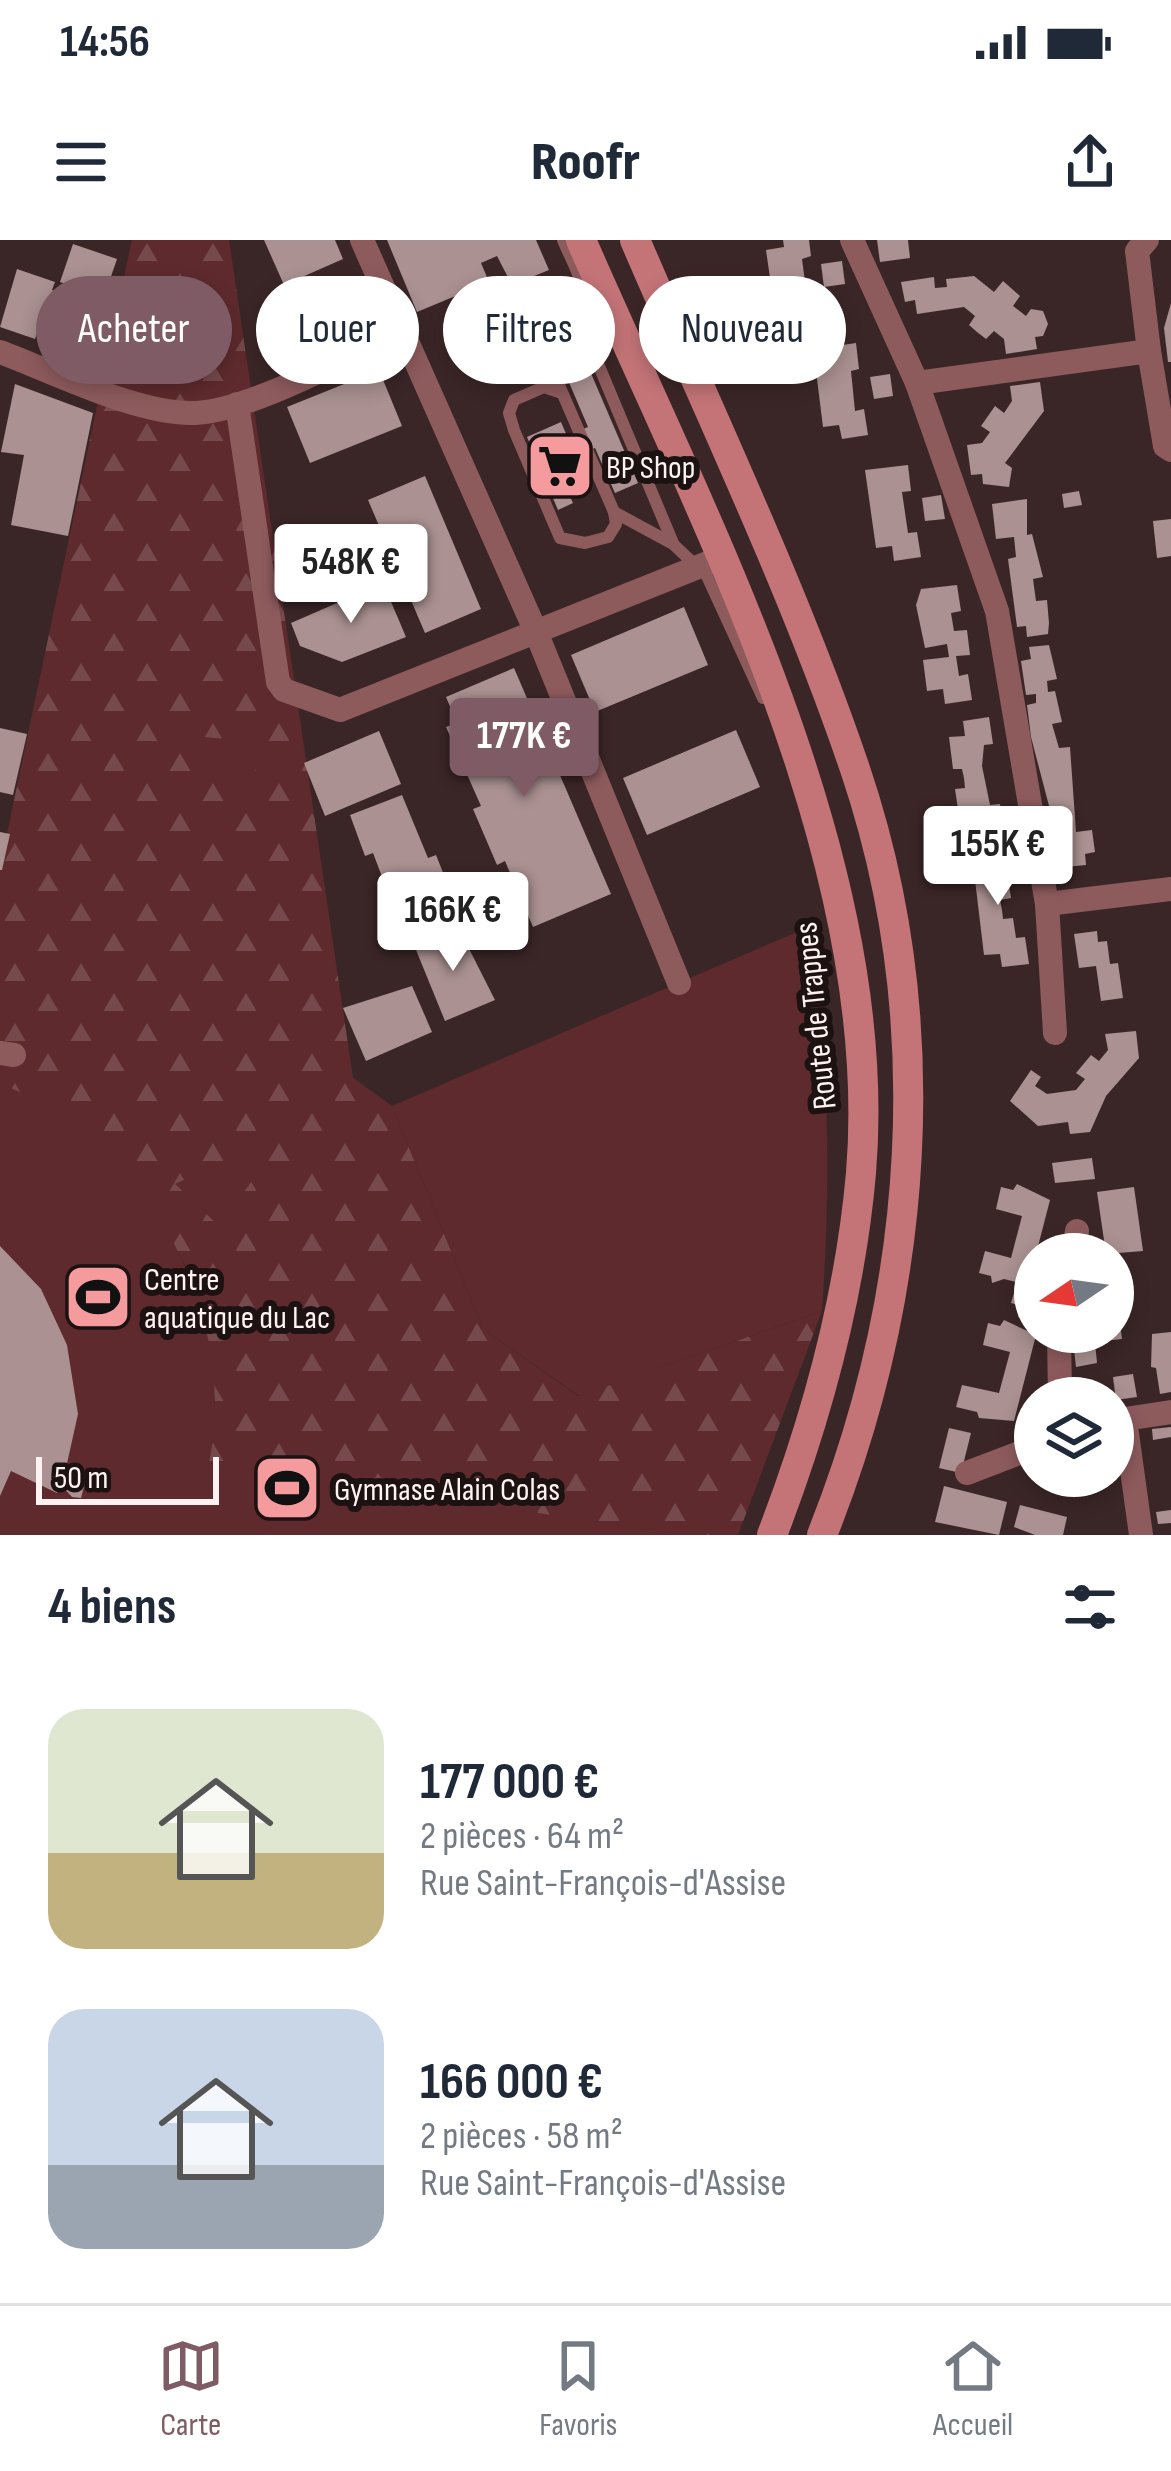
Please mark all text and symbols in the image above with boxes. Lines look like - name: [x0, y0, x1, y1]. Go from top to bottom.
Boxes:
- text: 14:56: [60, 15, 150, 70]
- icon: menu: [48, 129, 114, 195]
- icon: share: [1057, 129, 1123, 195]
- text: Roofr: [531, 130, 640, 195]
- chip: Acheter: [36, 276, 232, 384]
- chip: Louer: [256, 276, 419, 384]
- chip: Filtres: [443, 276, 615, 384]
- chip: Nouveau: [639, 276, 846, 384]
- supermarket icon: BP Shop: [525, 431, 595, 501]
- place label: BP Shop: [606, 448, 695, 488]
- pin: 548K €: [253, 524, 449, 626]
- text: 548K €: [301, 539, 401, 586]
- pin: 177K €: [426, 698, 622, 800]
- text: 177K €: [477, 713, 571, 760]
- pin: 155K €: [900, 806, 1096, 908]
- text: 155K €: [951, 821, 1045, 868]
- pin: 166K €: [355, 872, 551, 974]
- text: 166K €: [404, 887, 502, 934]
- street label: Route de Trappes: [786, 920, 846, 1111]
- north arrow: [1014, 1233, 1134, 1353]
- map controls: [1014, 1233, 1134, 1497]
- place label: Centre aquatique du Lac: [144, 1260, 330, 1338]
- sports icon: Centre aquatique du Lac: [63, 1262, 133, 1332]
- button: layers: [1014, 1377, 1134, 1497]
- scale bar: [36, 1451, 219, 1504]
- sports icon: Gymnase Alain Colas: [252, 1453, 322, 1523]
- text: 50 m: [54, 1458, 108, 1498]
- place label: Gymnase Alain Colas: [334, 1470, 560, 1510]
- icon: filters: [1057, 1574, 1123, 1640]
- text: 4 biens: [48, 1577, 176, 1638]
- text: 177 000 €: [420, 1752, 599, 1813]
- icon: home: [144, 1757, 288, 1901]
- text: 2 pièces · 64 m²: [420, 1813, 624, 1860]
- text: Rue Saint-François-d'Assise: [420, 1860, 786, 1907]
- text: 166 000 €: [420, 2052, 603, 2113]
- icon: home: [144, 2057, 288, 2201]
- text: 2 pièces · 58 m²: [420, 2113, 623, 2160]
- text: Rue Saint-François-d'Assise: [420, 2160, 786, 2207]
- tab: Carte: [158, 2333, 224, 2445]
- tab: Favoris: [539, 2333, 617, 2445]
- tab: Accueil: [933, 2333, 1013, 2445]

